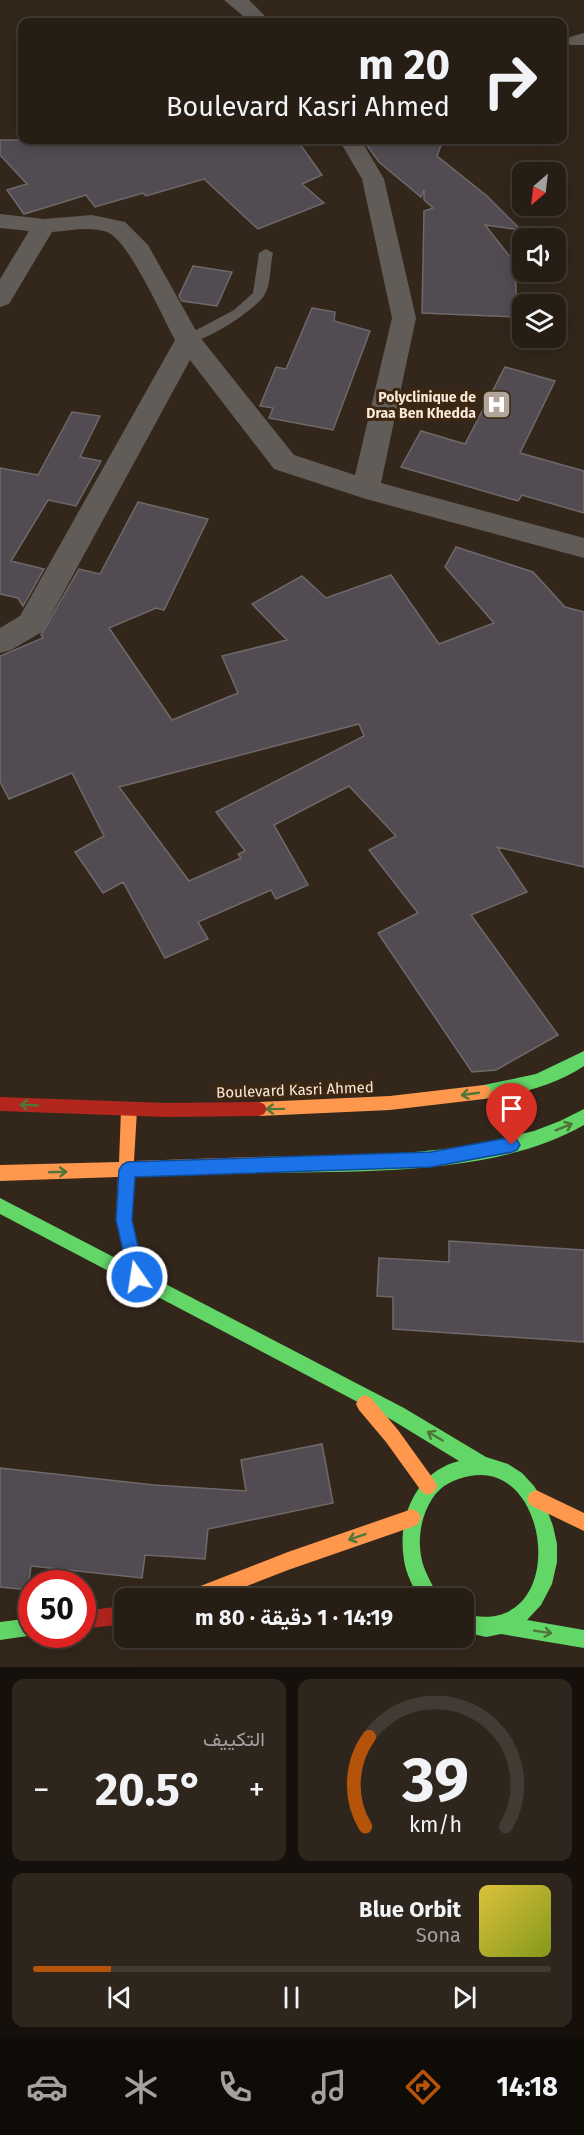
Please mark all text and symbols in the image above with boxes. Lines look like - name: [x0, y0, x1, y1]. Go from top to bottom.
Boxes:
- text: 20 m: [358, 40, 450, 90]
- icon: right: [471, 42, 549, 120]
- text: Boulevard Kasri Ahmed: [166, 91, 450, 123]
- north arrow: [512, 162, 566, 216]
- map controls: [512, 162, 566, 348]
- button: sound: [512, 228, 566, 282]
- button: layers: [512, 294, 566, 348]
- place label: Polyclinique de Draa Ben Khedda: [366, 389, 476, 422]
- hospital icon: Polyclinique de Draa Ben Khedda: [481, 389, 513, 421]
- street label: Boulevard Kasri Ahmed: [216, 1078, 374, 1102]
- pin: [486, 1083, 537, 1145]
- one-way arrow: [460, 1089, 480, 1100]
- icon: arrive: [495, 1092, 528, 1125]
- one-way arrow: [19, 1100, 39, 1111]
- one-way arrow: [266, 1103, 286, 1115]
- one-way arrow: [554, 1121, 572, 1132]
- one-way arrow: [48, 1166, 68, 1178]
- position arrow: [105, 1245, 169, 1309]
- one-way arrow: [427, 1430, 444, 1442]
- one-way arrow: [348, 1532, 367, 1543]
- speed limit sign: 50: [18, 1570, 96, 1648]
- text: 14:19 · 1 دقيقة · 80 m: [195, 1604, 393, 1631]
- one-way arrow: [533, 1627, 553, 1638]
- text: التكييف: [203, 1727, 265, 1751]
- text: 39: [401, 1743, 468, 1818]
- text: 20.5°: [95, 1763, 203, 1817]
- text: −: [33, 1770, 50, 1810]
- text: +: [249, 1770, 265, 1810]
- text: km/h: [408, 1812, 462, 1838]
- text: Blue Orbit: [359, 1896, 461, 1923]
- text: Sona: [416, 1923, 461, 1947]
- icon: previous: [103, 1981, 136, 2014]
- icon: pause: [275, 1981, 308, 2014]
- icon: next: [448, 1981, 481, 2014]
- icon: car: [26, 2066, 68, 2108]
- icon: climate: [120, 2066, 162, 2108]
- icon: phone: [214, 2066, 256, 2108]
- icon: music: [308, 2066, 350, 2108]
- icon: directions: [402, 2066, 444, 2108]
- text: 14:18: [496, 2071, 558, 2103]

